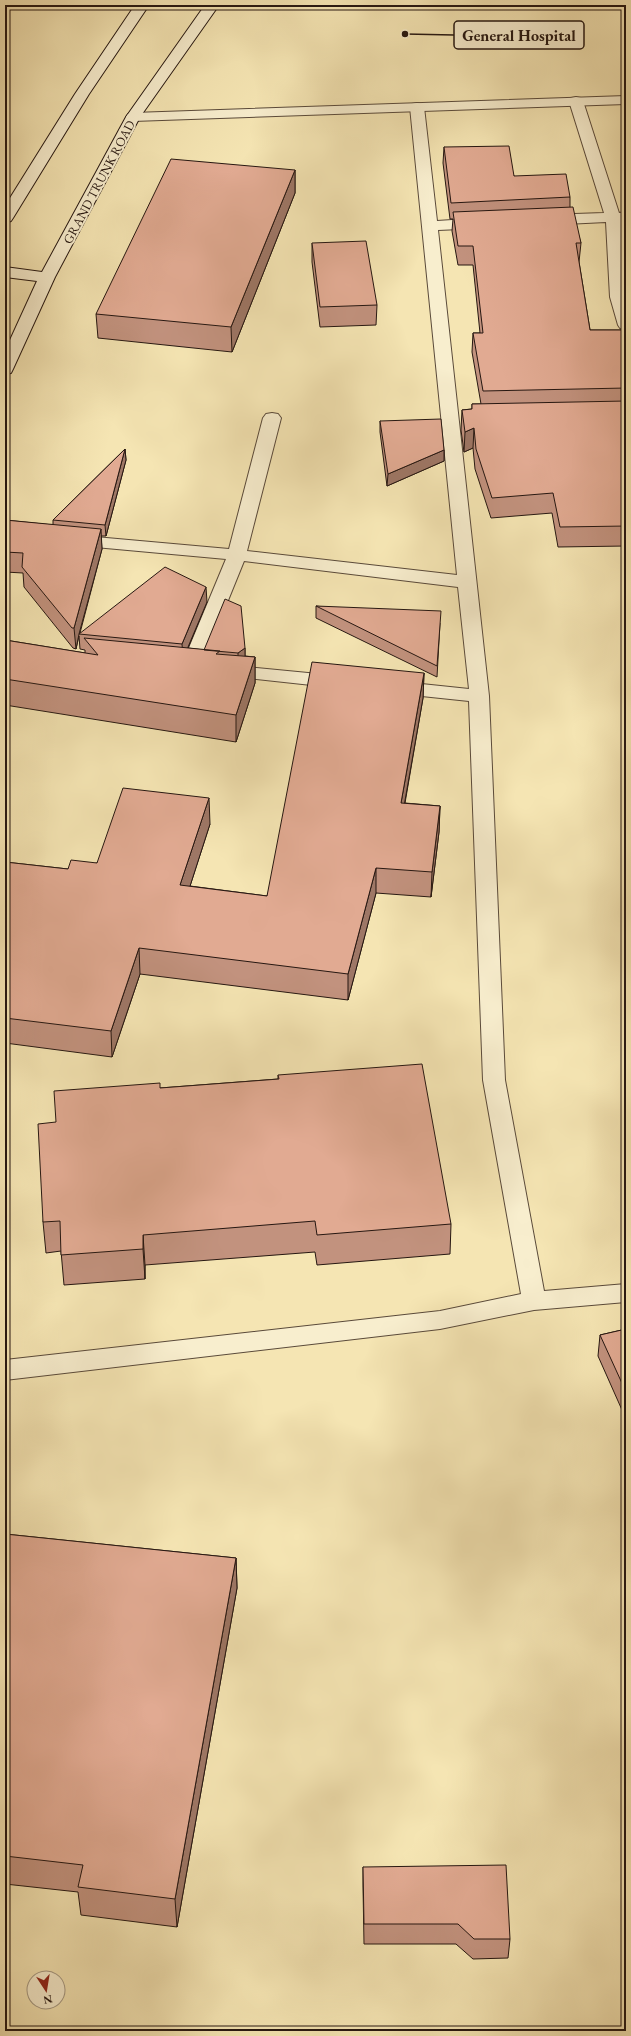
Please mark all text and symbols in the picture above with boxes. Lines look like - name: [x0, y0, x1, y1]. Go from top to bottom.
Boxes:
- callout: General Hospital: [454, 21, 584, 49]
- text: General Hospital: [462, 25, 576, 46]
- street label: GRAND TRUNK ROAD: [59, 117, 139, 247]
- north arrow: [26, 1970, 66, 2010]
- text: N: [42, 1992, 54, 2008]

